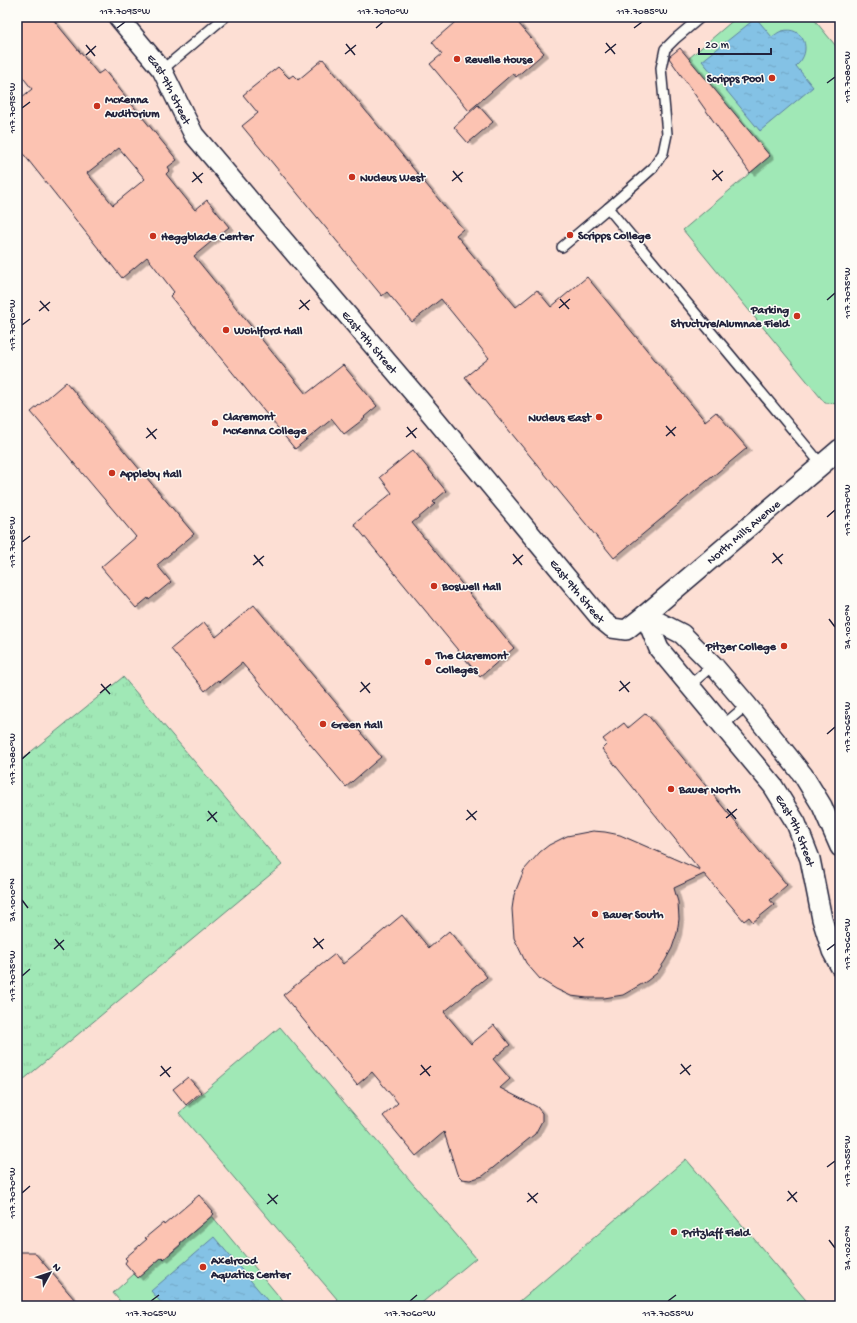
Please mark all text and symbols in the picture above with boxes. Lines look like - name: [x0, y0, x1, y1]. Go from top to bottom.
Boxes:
- text: 117.7095°W: [99, 6, 151, 18]
- text: 117.7090°W: [357, 6, 409, 18]
- text: 117.7085°W: [615, 6, 668, 18]
- scale bar: [699, 30, 771, 56]
- text: 20 m: [705, 39, 730, 53]
- text: 117.7080°W: [842, 51, 854, 104]
- street label: East 9th Street: [143, 52, 193, 128]
- marker: Revelle House: [452, 54, 462, 64]
- place label: Revelle House: [464, 54, 533, 68]
- place label: Scripps Pool: [707, 73, 764, 87]
- marker: Scripps Pool: [767, 73, 777, 83]
- text: 117.7095°W: [7, 82, 19, 134]
- place label: McKenna Auditorium: [104, 94, 160, 122]
- marker: McKenna Auditorium: [92, 101, 102, 111]
- marker: Nucleus West: [347, 172, 357, 182]
- place label: Nucleus West: [360, 172, 426, 186]
- marker: Scripps College: [565, 230, 575, 240]
- place label: Scripps College: [578, 230, 652, 244]
- marker: Heggblade Center: [148, 231, 158, 241]
- place label: Heggblade Center: [161, 231, 255, 245]
- text: 117.7075°W: [842, 267, 854, 319]
- text: 117.7090°W: [7, 299, 19, 352]
- place label: Parking Structure/Alumnae Field: [671, 304, 791, 332]
- street label: East 9th Street: [338, 309, 400, 378]
- marker: Parking Structure/Alumnae Field: [792, 311, 802, 321]
- marker: Wohlford Hall: [221, 325, 231, 335]
- place label: Wohlford Hall: [233, 325, 303, 339]
- place label: Claremont McKenna College: [222, 411, 307, 439]
- place label: Nucleus East: [528, 412, 592, 426]
- marker: Nucleus East: [594, 412, 604, 422]
- marker: Claremont McKenna College: [210, 418, 220, 428]
- marker: Appleby Hall: [107, 468, 117, 478]
- place label: Appleby Hall: [119, 468, 182, 482]
- text: 117.7070°W: [842, 484, 854, 537]
- street label: North Mills Avenue: [705, 497, 785, 568]
- text: 117.7085°W: [7, 516, 19, 569]
- street label: East 9th Street: [546, 557, 607, 628]
- marker: Boswell Hall: [429, 581, 439, 591]
- place label: Boswell Hall: [441, 581, 502, 595]
- text: 34.1030°N: [842, 604, 854, 650]
- place label: Pitzer College: [705, 641, 777, 655]
- marker: Pitzer College: [779, 641, 789, 651]
- place label: The Claremont Colleges: [435, 650, 509, 678]
- marker: The Claremont Colleges: [423, 657, 433, 667]
- text: 117.7065°W: [842, 701, 854, 753]
- marker: Green Hall: [318, 719, 328, 729]
- place label: Green Hall: [331, 719, 383, 733]
- text: 117.7080°W: [7, 733, 19, 786]
- marker: Bauer North: [666, 784, 676, 794]
- place label: Bauer North: [678, 784, 741, 798]
- street label: East 9th Street: [771, 792, 817, 869]
- text: 34.1010°N: [7, 878, 19, 923]
- marker: Bauer South: [590, 909, 600, 919]
- place label: Bauer South: [602, 909, 664, 923]
- text: 117.7060°W: [842, 918, 854, 971]
- text: 117.7075°W: [7, 950, 19, 1002]
- text: 117.7055°W: [842, 1135, 854, 1187]
- text: 117.7070°W: [7, 1167, 19, 1220]
- text: 34.1020°N: [842, 1225, 854, 1271]
- marker: Pritzlaff Field: [669, 1227, 679, 1237]
- place label: Pritzlaff Field: [681, 1227, 752, 1241]
- north arrow: [30, 1253, 70, 1293]
- place label: Axelrood Aquatics Center: [210, 1255, 292, 1283]
- text: N: [49, 1261, 63, 1274]
- marker: Axelrood Aquatics Center: [198, 1262, 208, 1272]
- text: 117.7065°W: [125, 1308, 177, 1320]
- text: 117.7060°W: [383, 1308, 436, 1320]
- text: 117.7055°W: [642, 1308, 694, 1320]

